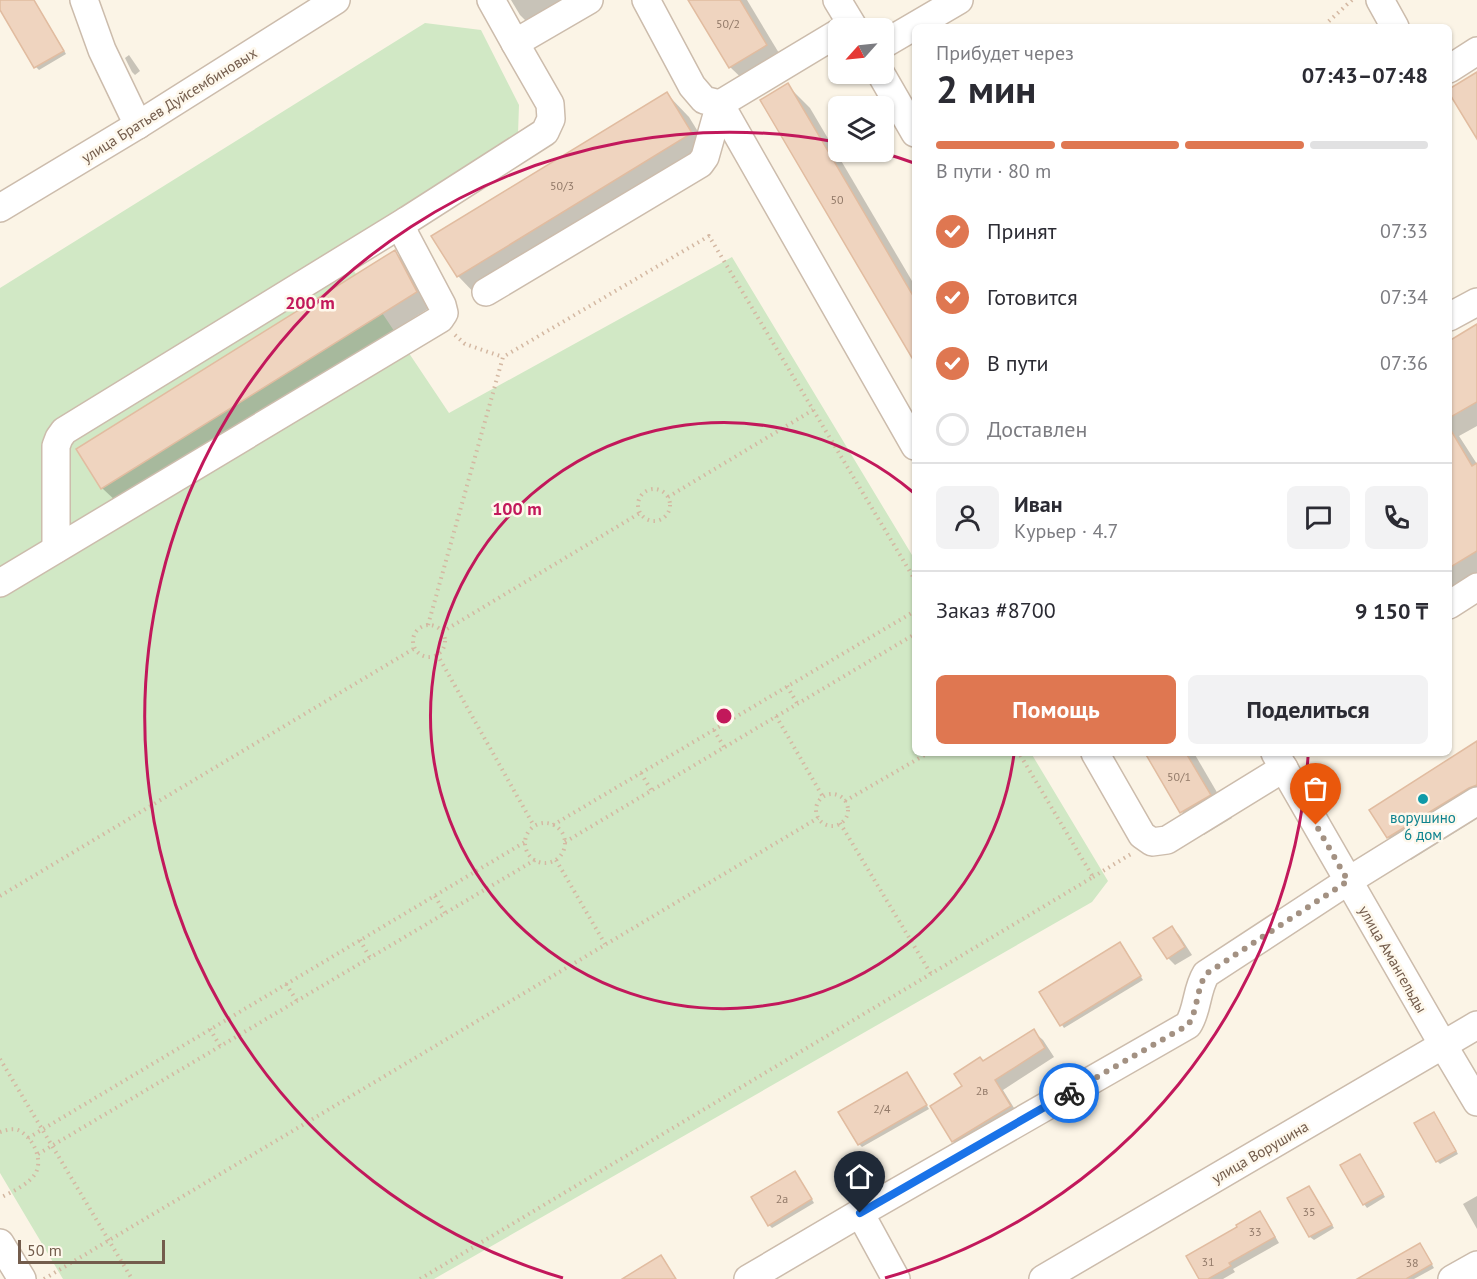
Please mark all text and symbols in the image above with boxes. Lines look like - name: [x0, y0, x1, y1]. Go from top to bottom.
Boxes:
- house number: 50/2: [716, 16, 740, 31]
- north arrow: [828, 18, 894, 84]
- map controls: [828, 18, 894, 162]
- text: Прибудет через: [936, 40, 1074, 66]
- street label: улица Братьев Дуйсембиновых: [78, 43, 261, 167]
- text: 07:43–07:48: [1302, 61, 1428, 89]
- text: 2 мин: [936, 63, 1036, 114]
- button: layers: [828, 96, 894, 162]
- text: В пути · 80 m: [936, 158, 1051, 184]
- house number: 50/3: [550, 178, 574, 193]
- house number: 50: [830, 192, 844, 207]
- icon: check: [936, 215, 969, 248]
- text: Принят: [987, 217, 1057, 245]
- text: 07:33: [1380, 218, 1428, 244]
- icon: check: [936, 281, 969, 314]
- text: Готовится: [987, 283, 1078, 311]
- text: 07:34: [1380, 284, 1428, 310]
- text: 200 m: [285, 291, 335, 314]
- icon: check: [936, 347, 969, 380]
- text: В пути: [987, 349, 1049, 377]
- text: 07:36: [1380, 350, 1428, 376]
- text: Доставлен: [987, 415, 1087, 443]
- button: person: [936, 486, 999, 549]
- button: chat: [1287, 486, 1350, 549]
- button: phone: [1365, 486, 1428, 549]
- text: Иван: [1014, 490, 1063, 518]
- text: 100 m: [492, 497, 542, 520]
- text: Курьер · 4.7: [1014, 518, 1118, 544]
- text: Заказ #8700: [936, 596, 1056, 624]
- text: 9 150 ₸: [1355, 597, 1428, 625]
- button: Помощь: [936, 675, 1176, 744]
- button: Поделиться: [1188, 675, 1428, 744]
- centre of rings: [714, 706, 734, 726]
- pin: [1290, 763, 1341, 825]
- house number: 50/1: [1167, 769, 1191, 784]
- icon: bag: [1299, 772, 1332, 805]
- marker: ворушино 6 дом: [1416, 792, 1430, 806]
- place label: ворушино 6 дом: [1390, 808, 1456, 844]
- street label: улица Амангельды: [1355, 902, 1431, 1016]
- courier: [1039, 1063, 1099, 1123]
- icon: bike: [1053, 1077, 1086, 1110]
- house number: 2в: [976, 1083, 988, 1098]
- house number: 2/4: [873, 1101, 891, 1116]
- street label: улица Ворушина: [1208, 1117, 1312, 1187]
- pin: [834, 1151, 885, 1213]
- icon: home: [843, 1160, 876, 1193]
- house number: 2а: [776, 1191, 788, 1206]
- house number: 35: [1302, 1204, 1316, 1219]
- house number: 33: [1248, 1224, 1262, 1239]
- scale bar: [18, 1237, 165, 1264]
- text: 50 m: [27, 1240, 62, 1260]
- house number: 31: [1201, 1254, 1215, 1269]
- house number: 38: [1405, 1255, 1419, 1270]

